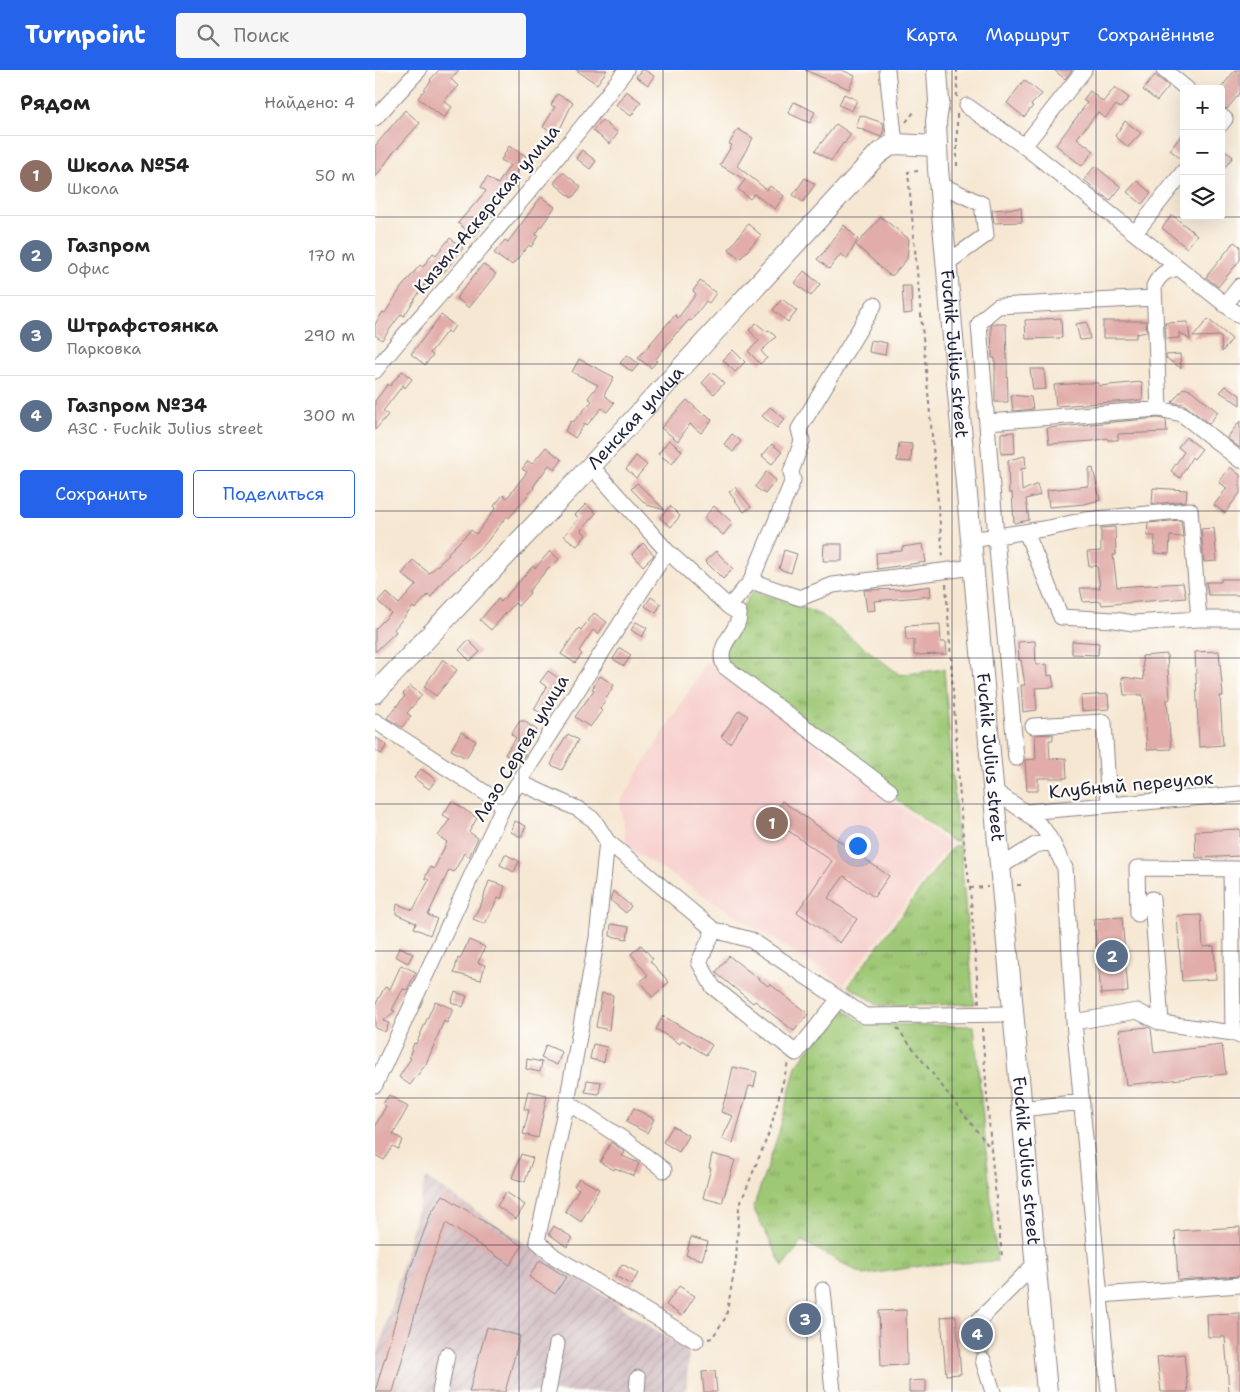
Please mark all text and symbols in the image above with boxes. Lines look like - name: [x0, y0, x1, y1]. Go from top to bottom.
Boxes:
- search box: [176, 13, 526, 58]
- text: Turnpoint: [25, 19, 146, 51]
- icon: search: [194, 21, 222, 49]
- text: Поиск: [234, 23, 289, 48]
- text: Карта: [906, 23, 957, 47]
- text: Маршрут: [985, 23, 1069, 47]
- text: Сохранённые: [1097, 23, 1215, 47]
- map controls: [1180, 85, 1225, 220]
- button: +: [1180, 85, 1225, 130]
- text: Рядом: [20, 89, 90, 117]
- text: Найдено: 4: [264, 92, 355, 113]
- street label: Кызыл-Аскерская улица: [409, 119, 565, 299]
- button: −: [1180, 130, 1225, 175]
- text: Школа №54: [67, 153, 189, 178]
- text: 1: [32, 165, 40, 186]
- text: 50 m: [315, 165, 355, 186]
- button: layers: [1180, 175, 1225, 220]
- text: Школа: [67, 178, 119, 199]
- text: Газпром: [67, 233, 150, 258]
- text: 2: [30, 245, 42, 266]
- text: 170 m: [308, 245, 355, 266]
- text: Офис: [67, 258, 109, 279]
- street label: Fuchik Julius street: [935, 269, 974, 439]
- text: Штрафстоянка: [67, 313, 218, 338]
- text: 3: [30, 325, 42, 346]
- text: 290 m: [303, 325, 355, 346]
- text: Парковка: [67, 338, 141, 359]
- street label: Ленская улица: [582, 361, 689, 474]
- text: Газпром №34: [67, 393, 207, 418]
- text: 4: [30, 405, 42, 426]
- text: 300 m: [303, 405, 355, 426]
- text: АЗС · Fuchik Julius street: [67, 418, 263, 439]
- button: Сохранить: [20, 470, 183, 518]
- button: Поделиться: [193, 470, 355, 518]
- street label: Лазо Сергея улица: [468, 670, 574, 826]
- street label: Fuchik Julius street: [971, 672, 1010, 843]
- street label: Клубный переулок: [1048, 766, 1215, 804]
- pin: 1: [756, 804, 788, 842]
- your location: [845, 833, 871, 859]
- pin: 2: [1096, 937, 1128, 975]
- street label: Fuchik Julius street: [1007, 1075, 1046, 1246]
- pin: 3: [789, 1300, 821, 1338]
- pin: 4: [961, 1315, 993, 1353]

